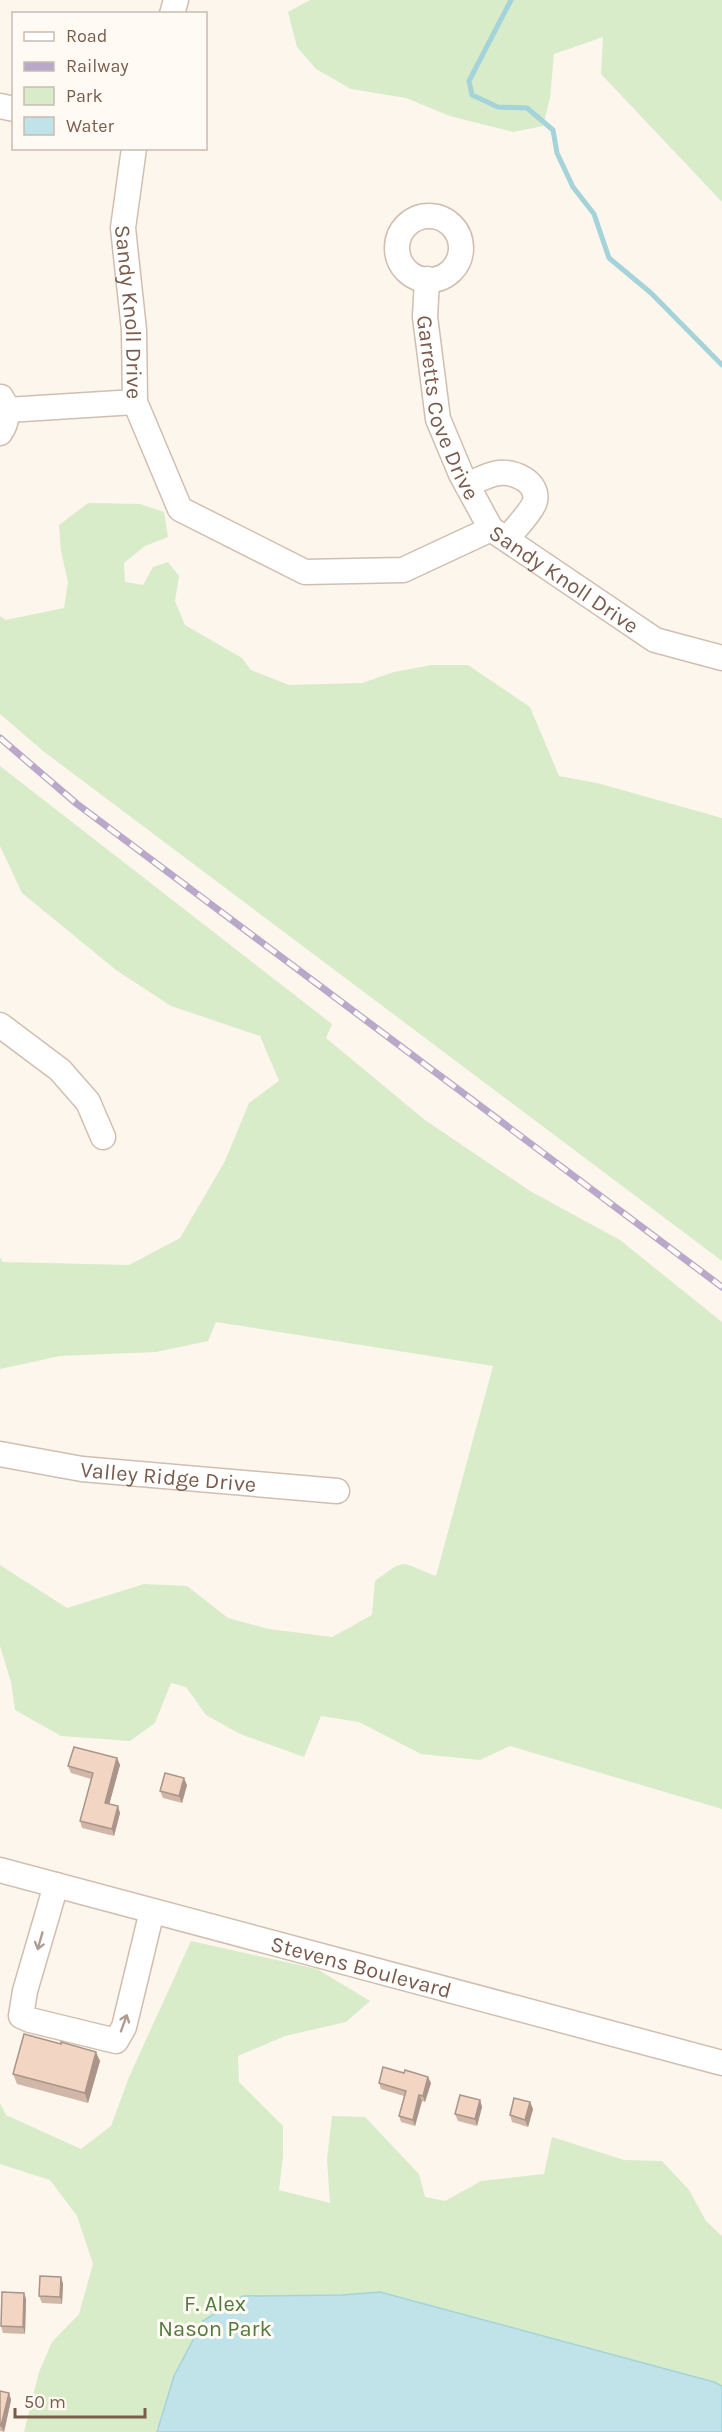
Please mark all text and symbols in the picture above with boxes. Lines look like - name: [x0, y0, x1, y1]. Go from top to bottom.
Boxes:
- legend: [12, 12, 207, 150]
- text: Road: [66, 25, 107, 47]
- text: Railway: [66, 55, 129, 77]
- text: Park: [66, 85, 103, 107]
- text: Water: [66, 115, 114, 137]
- street label: Sandy Knoll Drive: [109, 224, 147, 399]
- street label: Garretts Cove Drive: [411, 314, 485, 505]
- street label: Sandy Knoll Drive: [484, 520, 643, 639]
- street label: Valley Ridge Drive: [79, 1457, 257, 1498]
- one-way arrow: [34, 1931, 45, 1950]
- street label: Stevens Boulevard: [268, 1931, 454, 2004]
- one-way arrow: [120, 2014, 131, 2032]
- park label: F. Alex Nason Park: [158, 2291, 272, 2342]
- scale bar: [15, 2381, 146, 2419]
- text: 50 m: [24, 2391, 66, 2413]

